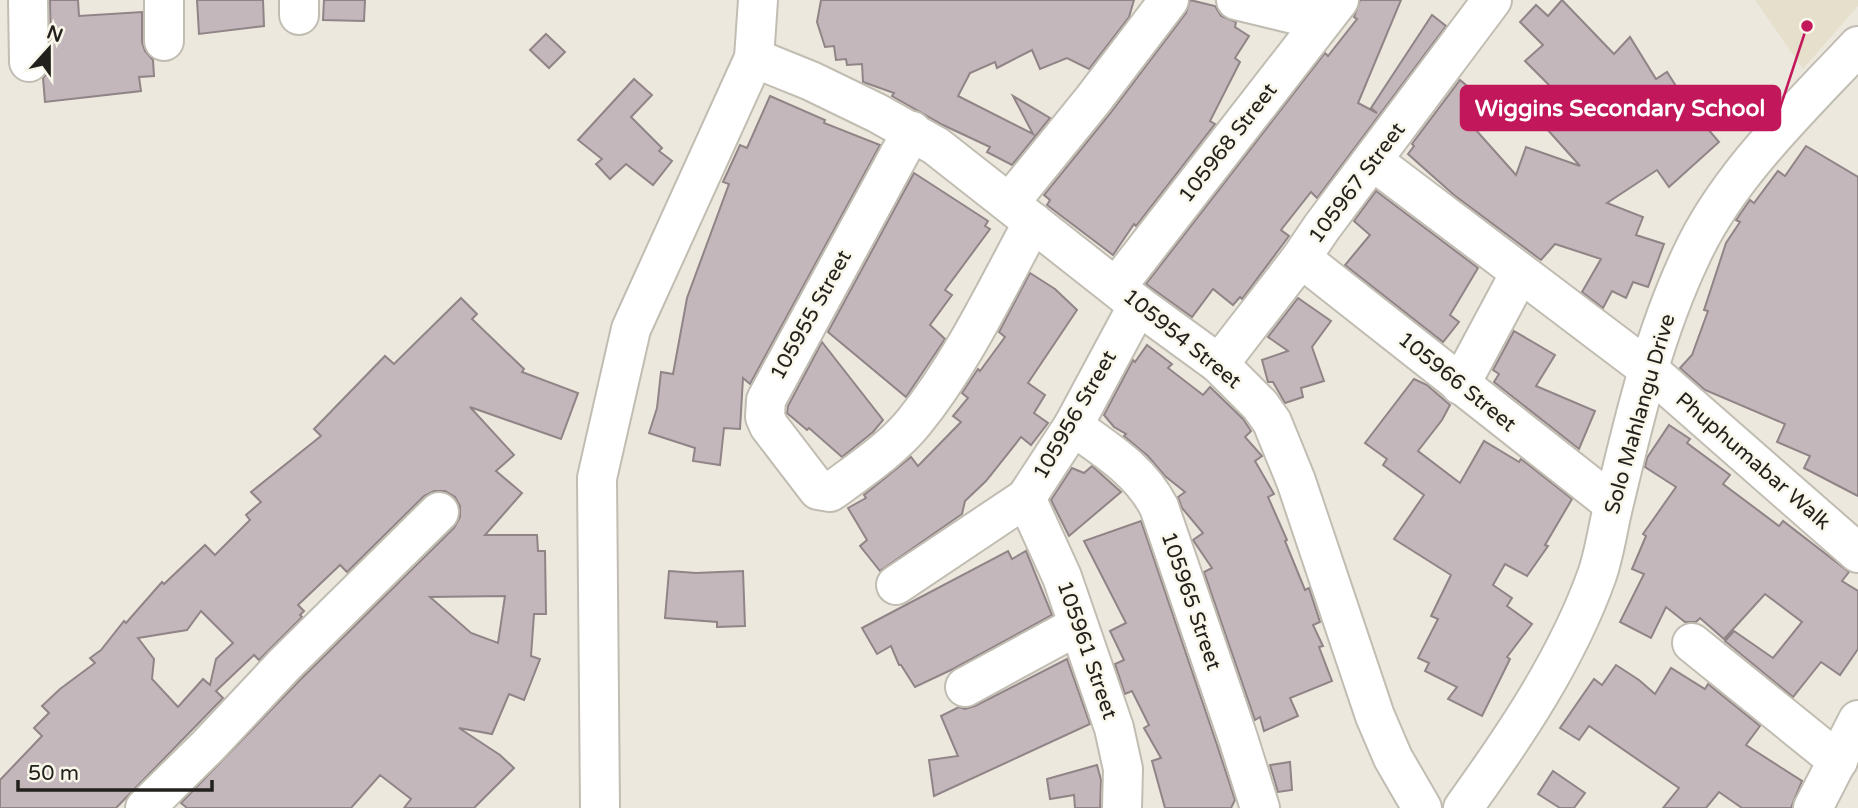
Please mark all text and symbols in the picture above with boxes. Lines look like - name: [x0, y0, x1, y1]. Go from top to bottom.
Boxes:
- north arrow: [14, 14, 84, 84]
- text: N: [44, 21, 66, 47]
- street label: 105968 Street: [1174, 78, 1282, 208]
- callout: Wiggins Secondary School: [1461, 86, 1780, 130]
- text: Wiggins Secondary School: [1475, 95, 1765, 123]
- street label: 105967 Street: [1304, 118, 1410, 248]
- street label: 105955 Street: [765, 246, 857, 384]
- street label: 105954 Street: [1118, 284, 1246, 394]
- street label: Solo Mahlangu Drive: [1599, 311, 1681, 517]
- street label: 105966 Street: [1393, 327, 1521, 437]
- street label: 105956 Street: [1028, 346, 1122, 484]
- street label: Phuphumabar Walk: [1671, 387, 1835, 535]
- street label: 105965 Street: [1156, 529, 1226, 673]
- street label: 105961 Street: [1052, 578, 1122, 722]
- scale bar: [18, 748, 212, 792]
- text: 50 m: [28, 761, 79, 786]

